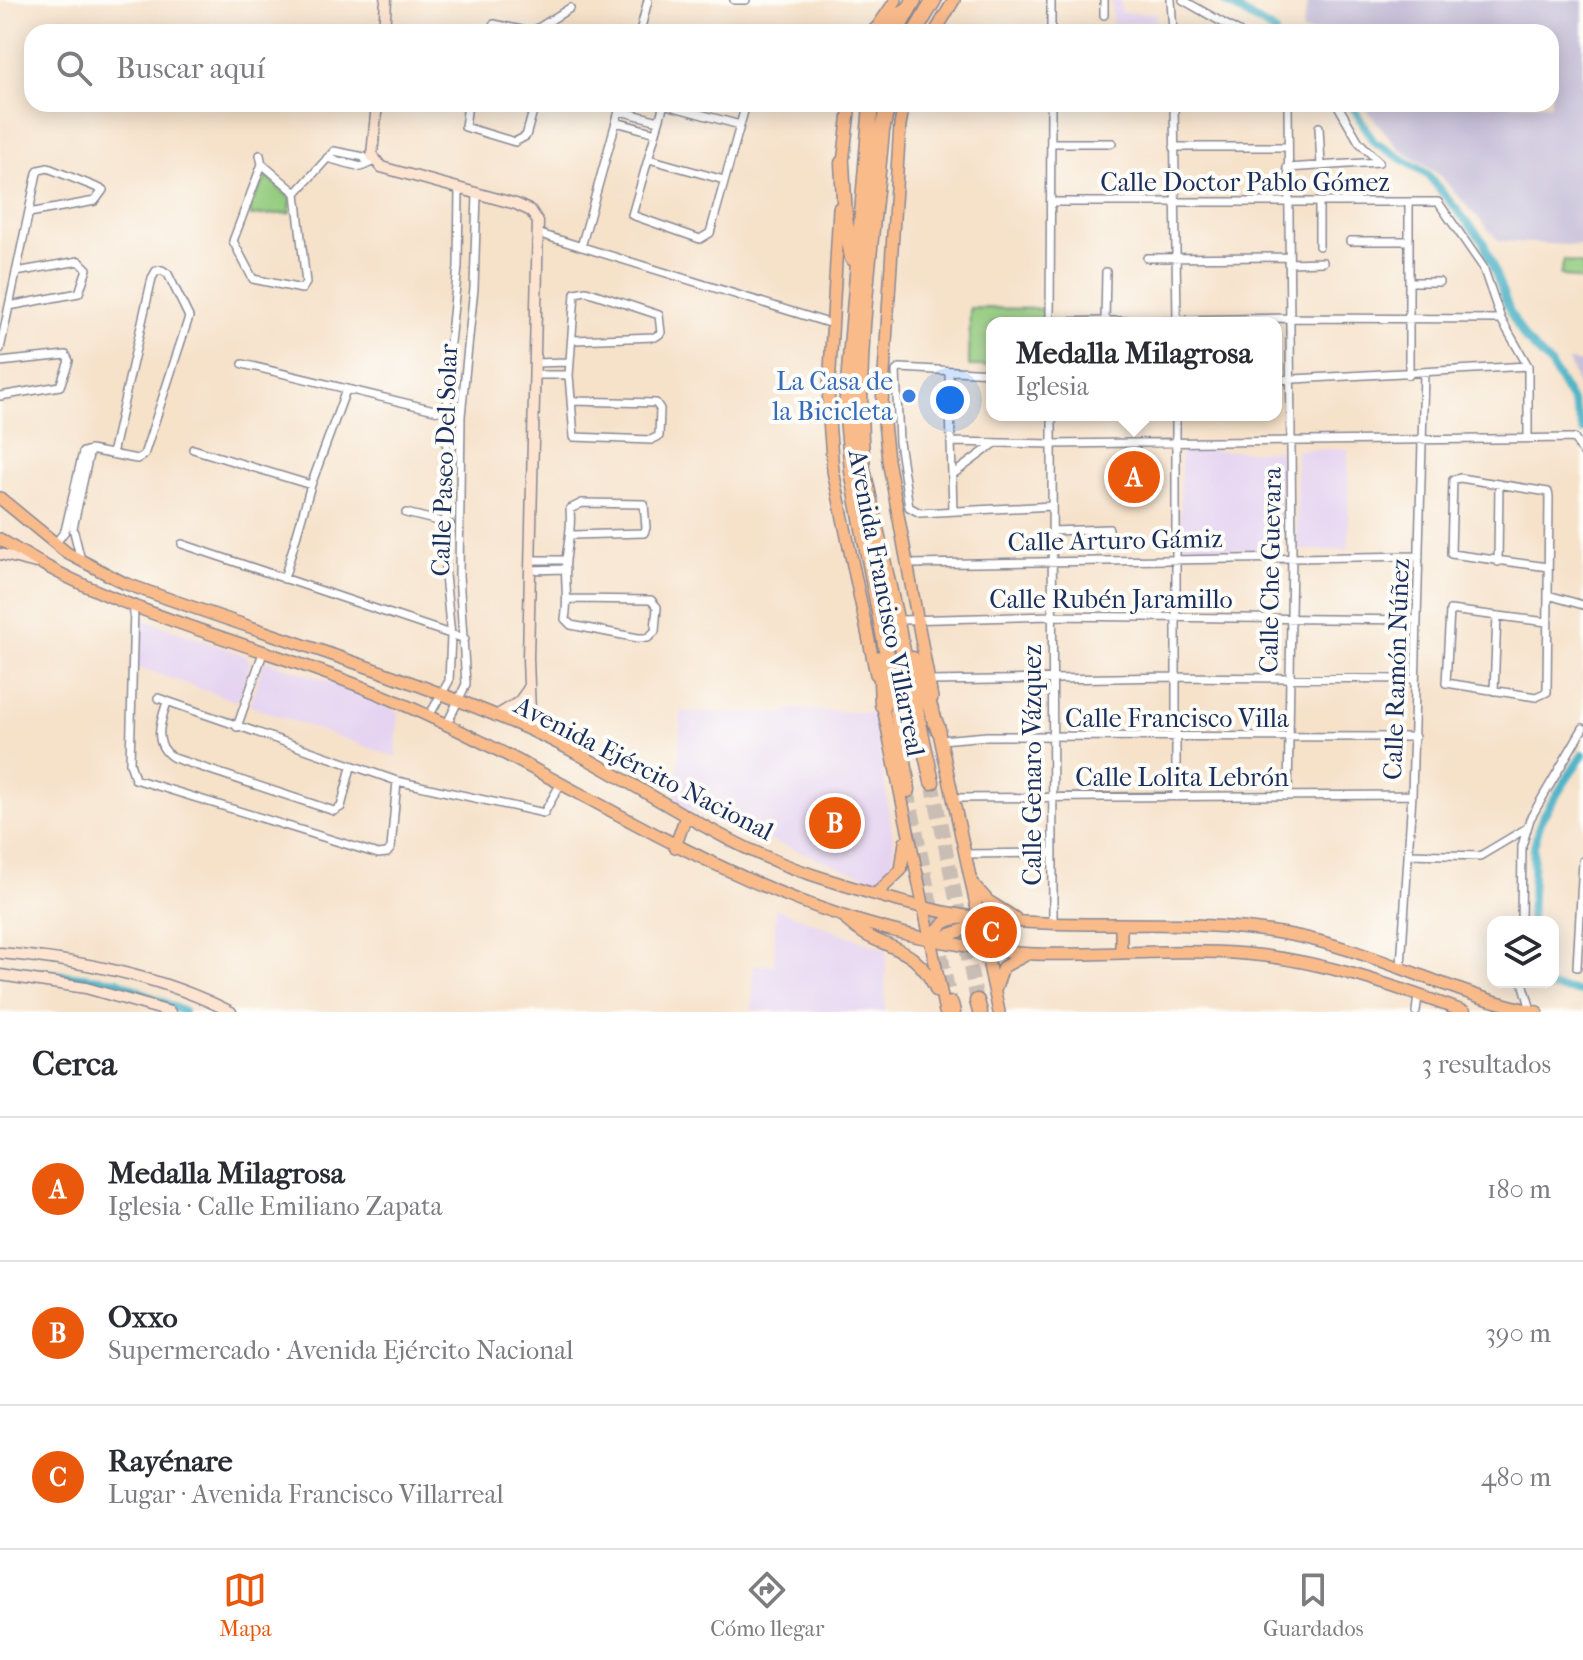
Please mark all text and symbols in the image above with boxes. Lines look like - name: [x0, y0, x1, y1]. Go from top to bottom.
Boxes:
- search box: [24, 24, 1559, 112]
- icon: search: [52, 46, 96, 90]
- text: Buscar aquí: [116, 51, 265, 86]
- street label: Calle Doctor Pablo Gómez: [1100, 167, 1390, 198]
- popup: [986, 317, 1282, 421]
- text: Medalla Milagrosa: [1016, 336, 1252, 371]
- street label: Calle Paseo Del Solar: [425, 343, 464, 577]
- place label: La Casa de la Bicicleta: [771, 366, 894, 427]
- text: Iglesia: [1016, 371, 1089, 402]
- your location: [930, 380, 970, 420]
- marker: La Casa de la Bicicleta: [900, 387, 918, 405]
- street label: Avenida Francisco Villarreal: [841, 446, 931, 759]
- pin: A: [1108, 447, 1160, 507]
- street label: Calle Che Guevara: [1253, 466, 1288, 673]
- street label: Calle Arturo Gámiz: [1007, 523, 1223, 558]
- street label: Calle Ramón Núñez: [1377, 558, 1416, 780]
- street label: Calle Rubén Jaramillo: [989, 584, 1233, 615]
- street label: Calle Genaro Vázquez: [1017, 644, 1048, 886]
- street label: Avenida Ejército Nacional: [508, 689, 779, 847]
- street label: Calle Francisco Villa: [1065, 703, 1290, 734]
- street label: Calle Lolita Lebrón: [1075, 762, 1289, 793]
- pin: B: [809, 793, 861, 853]
- pin: C: [965, 902, 1017, 962]
- map controls: [1487, 916, 1559, 988]
- button: layers: [1487, 916, 1559, 988]
- text: Cerca: [32, 1044, 117, 1084]
- text: 3 resultados: [1421, 1049, 1551, 1080]
- text: Medalla Milagrosa: [108, 1156, 345, 1191]
- text: A: [50, 1174, 66, 1205]
- text: 180 m: [1487, 1174, 1551, 1205]
- text: Iglesia · Calle Emiliano Zapata: [108, 1191, 442, 1222]
- text: Oxxo: [108, 1300, 178, 1335]
- text: B: [50, 1318, 66, 1349]
- text: 390 m: [1485, 1318, 1551, 1349]
- text: Supermercado · Avenida Ejército Nacional: [108, 1335, 573, 1366]
- text: Rayénare: [108, 1444, 232, 1479]
- text: C: [49, 1462, 67, 1493]
- text: 480 m: [1481, 1462, 1551, 1493]
- text: Lugar · Avenida Francisco Villarreal: [108, 1479, 504, 1510]
- tab: Mapa: [219, 1568, 272, 1642]
- tab: Cómo llegar: [710, 1568, 824, 1642]
- tab: Guardados: [1263, 1568, 1364, 1642]

